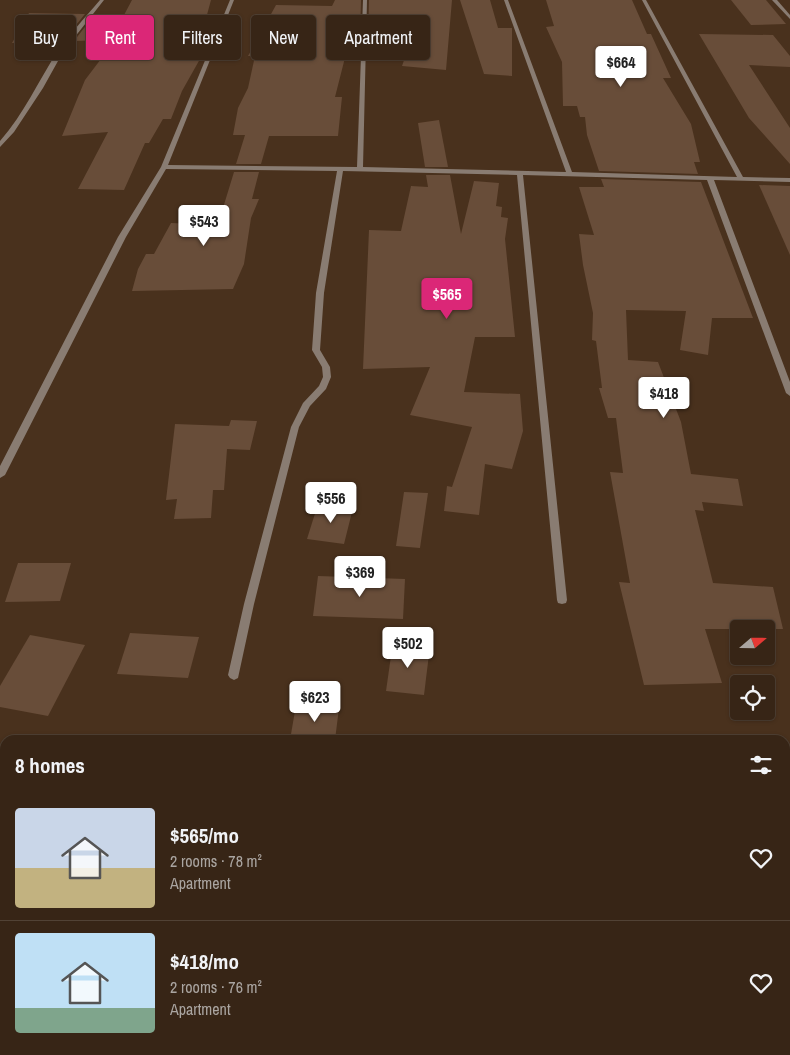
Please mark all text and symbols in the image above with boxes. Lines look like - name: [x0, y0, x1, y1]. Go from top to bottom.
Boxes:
- chip: Buy: [15, 15, 76, 60]
- chip: Rent: [86, 15, 154, 60]
- chip: Filters: [164, 15, 241, 60]
- chip: New: [251, 15, 316, 60]
- chip: Apartment: [326, 15, 430, 60]
- pin: $664: [591, 46, 651, 88]
- text: $664: [606, 51, 636, 73]
- pin: $543: [174, 204, 234, 247]
- text: $543: [189, 210, 219, 232]
- pin: $565: [417, 278, 477, 320]
- text: $565: [432, 283, 462, 305]
- pin: $418: [634, 376, 694, 419]
- text: $418: [649, 382, 679, 404]
- pin: $556: [301, 482, 361, 524]
- text: $556: [316, 487, 346, 509]
- pin: $369: [330, 556, 390, 598]
- text: $369: [345, 561, 375, 583]
- north arrow: [730, 620, 775, 665]
- map controls: [730, 620, 775, 720]
- pin: $502: [378, 626, 438, 669]
- text: $502: [393, 632, 423, 654]
- button: locate: [730, 675, 775, 720]
- pin: $623: [285, 680, 345, 723]
- text: $623: [300, 686, 330, 708]
- text: 8 homes: [15, 751, 85, 780]
- icon: filters: [747, 751, 775, 779]
- text: $565/mo: [170, 821, 239, 850]
- icon: home: [55, 828, 115, 888]
- icon: heart: [747, 844, 775, 872]
- text: 2 rooms · 78 m²: [170, 850, 262, 872]
- text: Apartment: [170, 872, 231, 894]
- text: $418/mo: [170, 947, 239, 976]
- icon: home: [55, 953, 115, 1013]
- icon: heart: [747, 969, 775, 997]
- text: 2 rooms · 76 m²: [170, 976, 262, 998]
- text: Apartment: [170, 998, 231, 1020]

